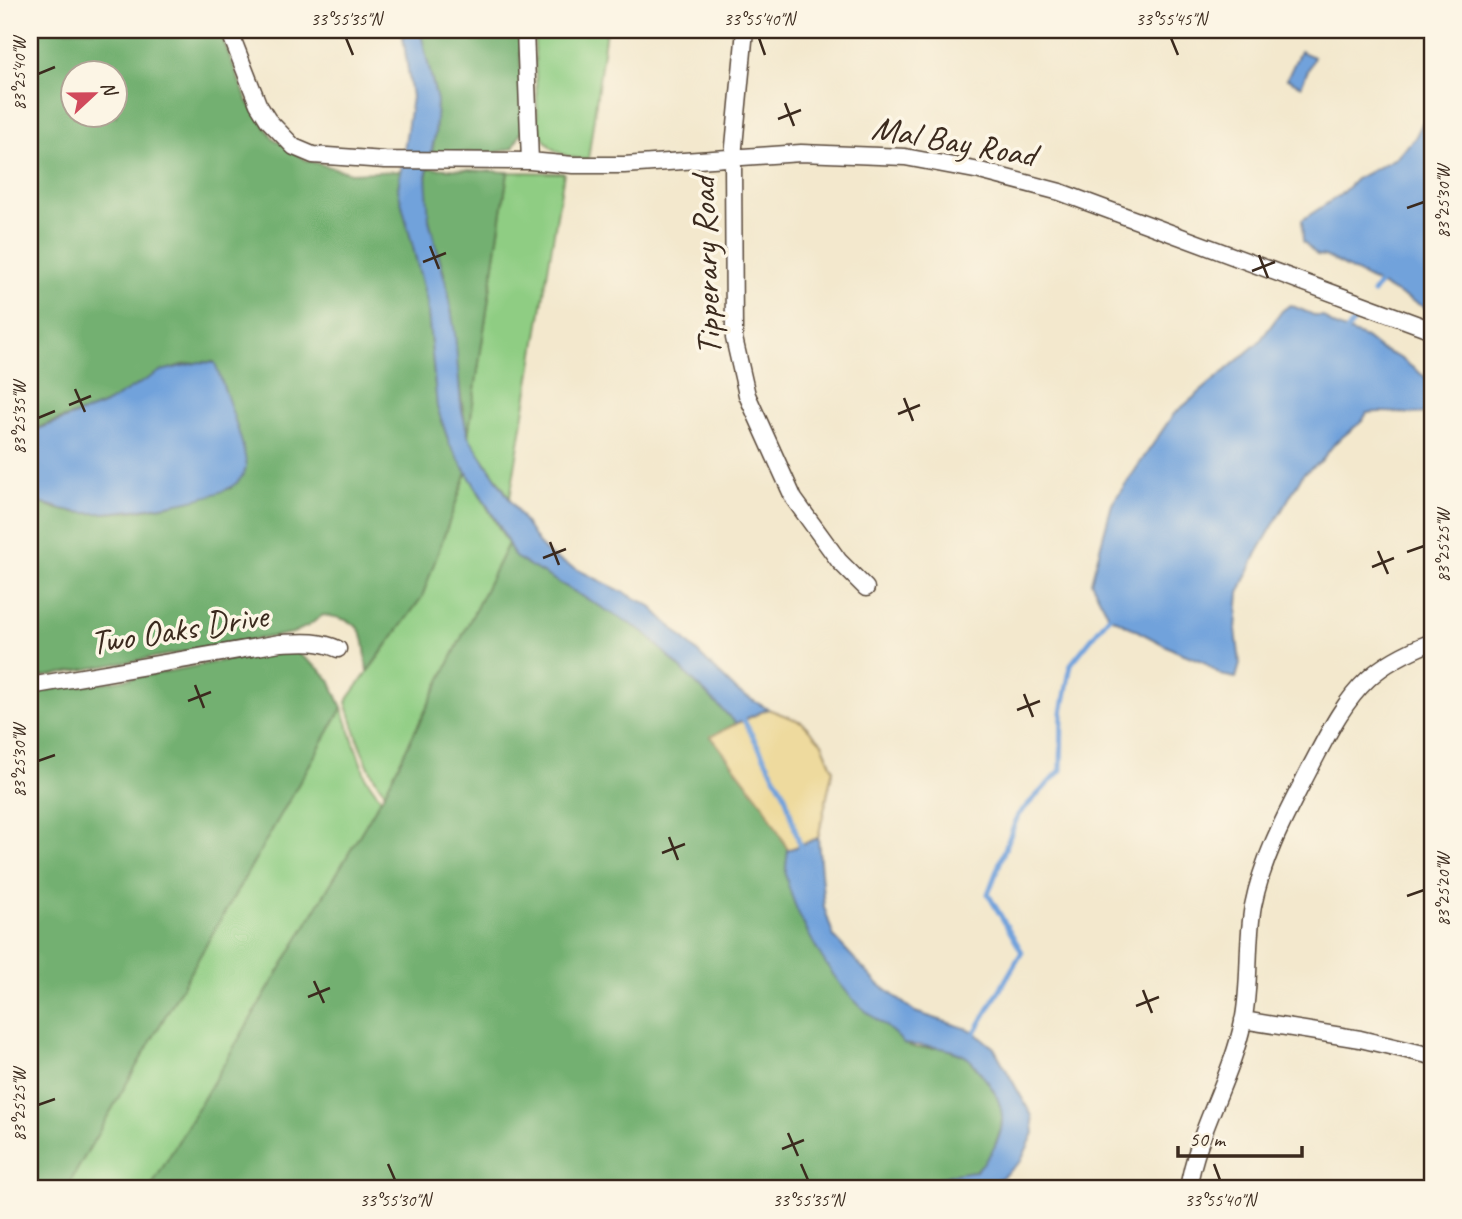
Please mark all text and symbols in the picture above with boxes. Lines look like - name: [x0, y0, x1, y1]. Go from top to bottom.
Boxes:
- text: 33°55'35"N: [311, 8, 385, 30]
- text: 33°55'40"N: [724, 8, 798, 30]
- text: 33°55'45"N: [1136, 8, 1210, 30]
- text: 83°25'40"W: [8, 34, 30, 111]
- north arrow: [60, 60, 130, 130]
- text: N: [96, 78, 123, 101]
- street label: Mal Bay Road: [868, 104, 1045, 178]
- text: 83°25'30"W: [1432, 162, 1454, 239]
- street label: Tipperary Road: [680, 171, 732, 356]
- text: 83°25'35"W: [8, 378, 30, 455]
- text: 83°25'25"W: [1432, 506, 1454, 583]
- street label: Two Oaks Drive: [87, 592, 273, 665]
- text: 83°25'30"W: [8, 721, 30, 798]
- text: 83°25'20"W: [1432, 850, 1454, 927]
- text: 83°25'25"W: [8, 1065, 30, 1142]
- scale bar: [1178, 1114, 1303, 1158]
- text: 50 m: [1189, 1126, 1227, 1152]
- text: 33°55'30"N: [360, 1189, 434, 1211]
- text: 33°55'35"N: [773, 1189, 847, 1211]
- text: 33°55'40"N: [1185, 1189, 1259, 1211]

